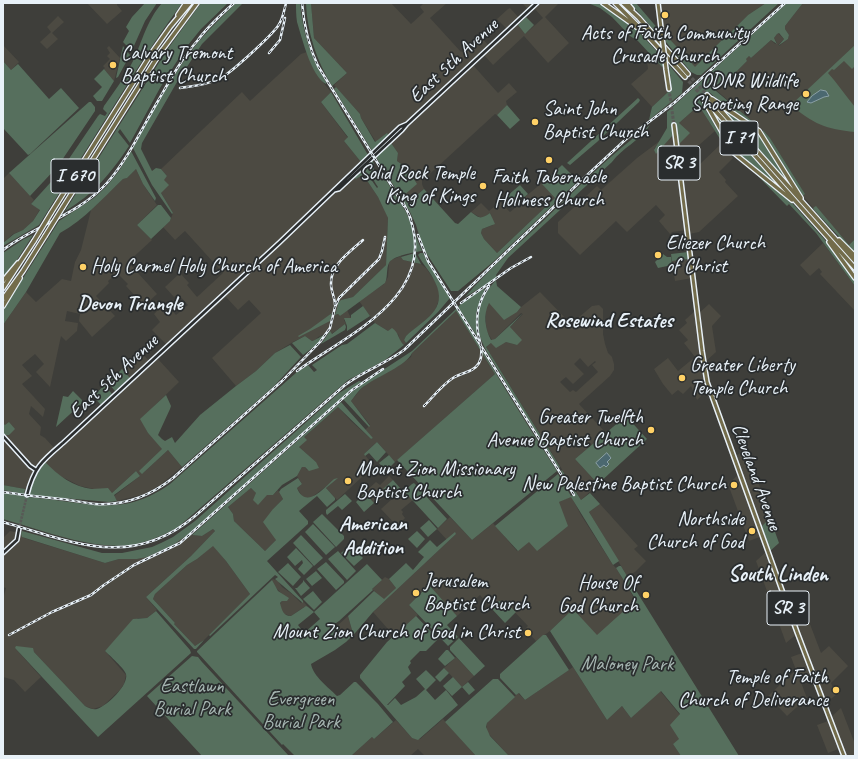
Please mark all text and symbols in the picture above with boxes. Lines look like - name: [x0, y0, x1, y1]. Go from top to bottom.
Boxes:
- marker: Acts of Faith Community Crusade Church: [660, 10, 670, 20]
- street label: East 5th Avenue: [404, 14, 504, 108]
- place label: Acts of Faith Community Crusade Church: [581, 22, 749, 69]
- place label: Calvary Tremont Baptist Church: [121, 42, 232, 89]
- marker: Calvary Tremont Baptist Church: [108, 60, 118, 70]
- place label: ODNR Wildlife Shooting Range: [691, 70, 798, 117]
- marker: ODNR Wildlife Shooting Range: [801, 89, 811, 99]
- place label: Saint John Baptist Church: [543, 98, 648, 145]
- marker: Saint John Baptist Church: [530, 117, 540, 127]
- road number: I 71: [720, 121, 758, 155]
- road number: SR 3: [658, 146, 700, 180]
- marker: Faith Tabernacle Holiness Church: [544, 155, 554, 165]
- road number: I 670: [51, 159, 99, 193]
- place label: Solid Rock Temple King of Kings: [359, 162, 475, 209]
- place label: Faith Tabernacle Holiness Church: [492, 166, 606, 213]
- marker: Solid Rock Temple King of Kings: [478, 181, 488, 191]
- place label: Eliezer Church of Christ: [666, 232, 765, 279]
- marker: Eliezer Church of Christ: [653, 250, 663, 260]
- place label: Holy Carmel Holy Church of America: [91, 255, 337, 279]
- marker: Holy Carmel Holy Church of America: [78, 262, 88, 272]
- district label: Devon Triangle: [77, 291, 183, 317]
- district label: Rosewind Estates: [545, 308, 673, 334]
- street label: East 5th Avenue: [64, 330, 164, 424]
- place label: Greater Liberty Temple Church: [690, 354, 795, 401]
- marker: Greater Liberty Temple Church: [677, 373, 687, 383]
- place label: Greater Twelfth Avenue Baptist Church: [487, 406, 643, 453]
- street label: Cleveland Avenue: [726, 420, 786, 534]
- marker: Greater Twelfth Avenue Baptist Church: [646, 425, 656, 435]
- place label: Mount Zion Missionary Baptist Church: [356, 458, 515, 505]
- place label: New Palestine Baptist Church: [522, 473, 726, 497]
- marker: Mount Zion Missionary Baptist Church: [343, 476, 353, 486]
- marker: New Palestine Baptist Church: [729, 480, 739, 490]
- place label: Northside Church of God: [647, 508, 744, 555]
- district label: American Addition: [339, 511, 407, 561]
- marker: Northside Church of God: [747, 526, 757, 536]
- district label: South Linden: [728, 562, 828, 588]
- place label: Jerusalem Baptist Church: [424, 570, 529, 617]
- place label: House Of God Church: [558, 572, 638, 619]
- marker: Jerusalem Baptist Church: [411, 588, 421, 598]
- marker: House Of God Church: [641, 590, 651, 600]
- road number: SR 3: [767, 591, 809, 625]
- place label: Mount Zion Church of God in Christ: [273, 621, 520, 645]
- marker: Mount Zion Church of God in Christ: [523, 628, 533, 638]
- park label: Maloney Park: [581, 653, 673, 677]
- place label: Temple of Faith Church of Deliverance: [678, 666, 828, 713]
- park label: Eastlawn Burial Park: [154, 675, 230, 722]
- marker: Temple of Faith Church of Deliverance: [831, 685, 841, 695]
- park label: Evergreen Burial Park: [263, 688, 339, 735]

